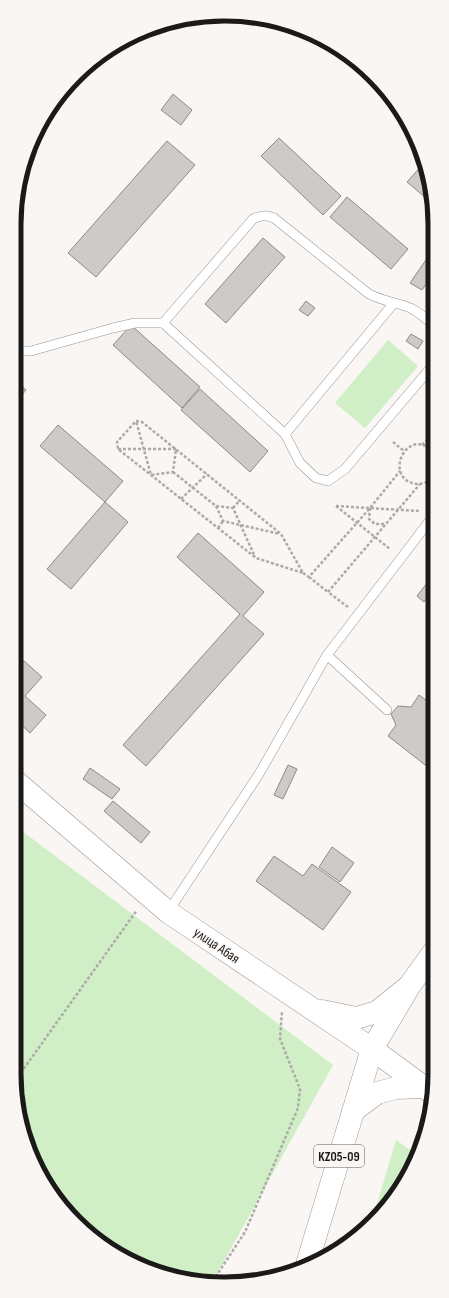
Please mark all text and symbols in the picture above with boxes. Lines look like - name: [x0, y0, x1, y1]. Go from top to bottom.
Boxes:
- street label: улица Абая: [190, 924, 243, 967]
- road number: KZ05-09: [314, 1145, 364, 1167]

